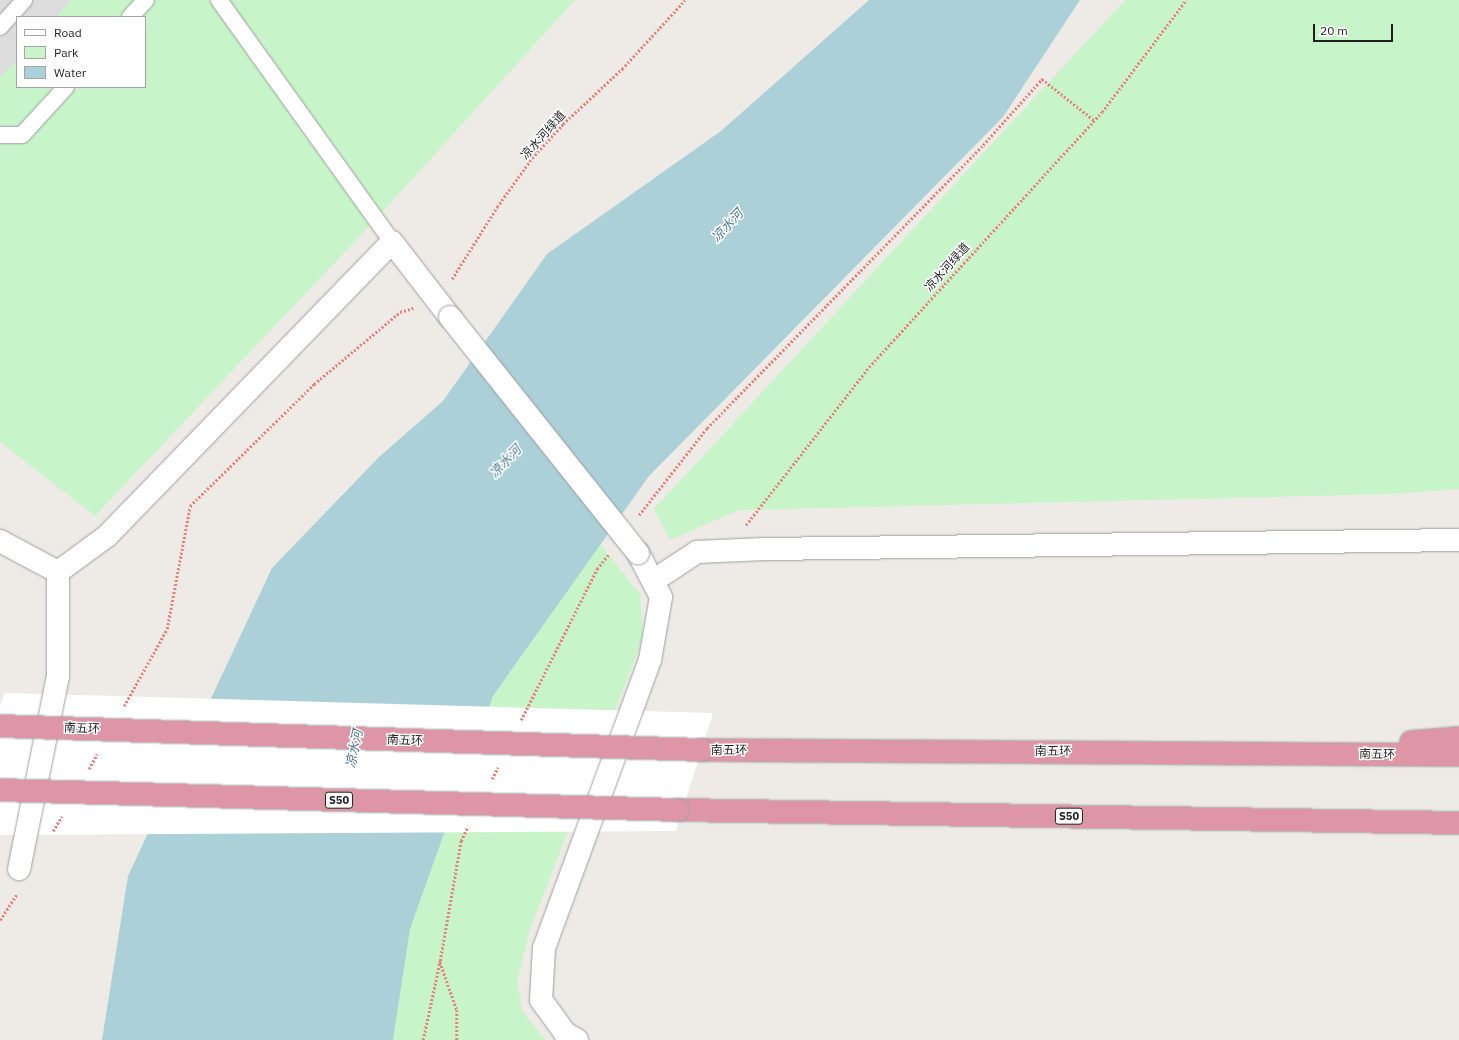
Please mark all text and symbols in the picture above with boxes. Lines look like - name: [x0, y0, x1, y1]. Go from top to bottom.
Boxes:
- legend: [16, 16, 146, 88]
- scale bar: [1315, 16, 1395, 42]
- text: 20 m: [1320, 23, 1348, 38]
- text: Road: [54, 25, 82, 40]
- text: Park: [54, 45, 78, 60]
- text: Water: [54, 65, 86, 80]
- street label: 凉水河绿道: [518, 108, 568, 162]
- water label: 凉水河: [709, 206, 747, 246]
- street label: 凉水河绿道: [922, 240, 972, 294]
- water label: 凉水河: [487, 442, 525, 482]
- street label: 南五环: [64, 720, 100, 736]
- water label: 凉水河: [343, 728, 367, 770]
- street label: 南五环: [387, 732, 423, 748]
- street label: 南五环: [711, 743, 747, 757]
- street label: 南五环: [1035, 744, 1071, 758]
- street label: 南五环: [1359, 746, 1395, 762]
- road number: S50: [324, 791, 354, 809]
- road number: S50: [1054, 807, 1084, 825]

